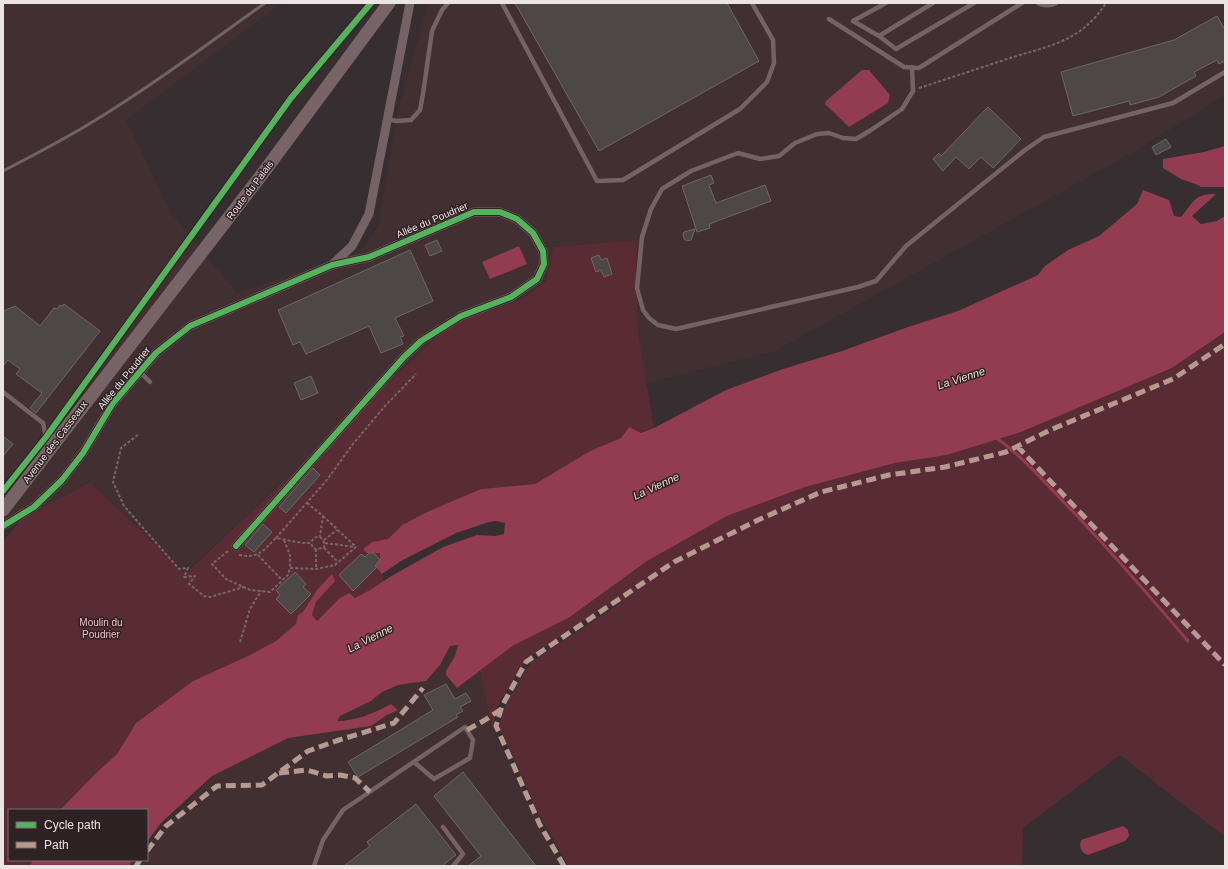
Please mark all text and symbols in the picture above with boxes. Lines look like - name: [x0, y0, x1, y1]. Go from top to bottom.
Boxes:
- street label: Route du Palais: [224, 158, 276, 222]
- street label: Allée du Poudrier: [395, 200, 470, 240]
- street label: Allée du Poudrier: [96, 344, 153, 411]
- water label: La Vienne: [936, 365, 986, 391]
- street label: Avenue des Casseaux: [21, 399, 89, 485]
- water label: La Vienne: [631, 470, 681, 502]
- park label: Moulin du Poudrier: [79, 617, 123, 640]
- water label: La Vienne: [345, 621, 395, 655]
- legend: [8, 809, 148, 861]
- text: Cycle path: [44, 818, 101, 832]
- text: Path: [44, 838, 69, 852]

